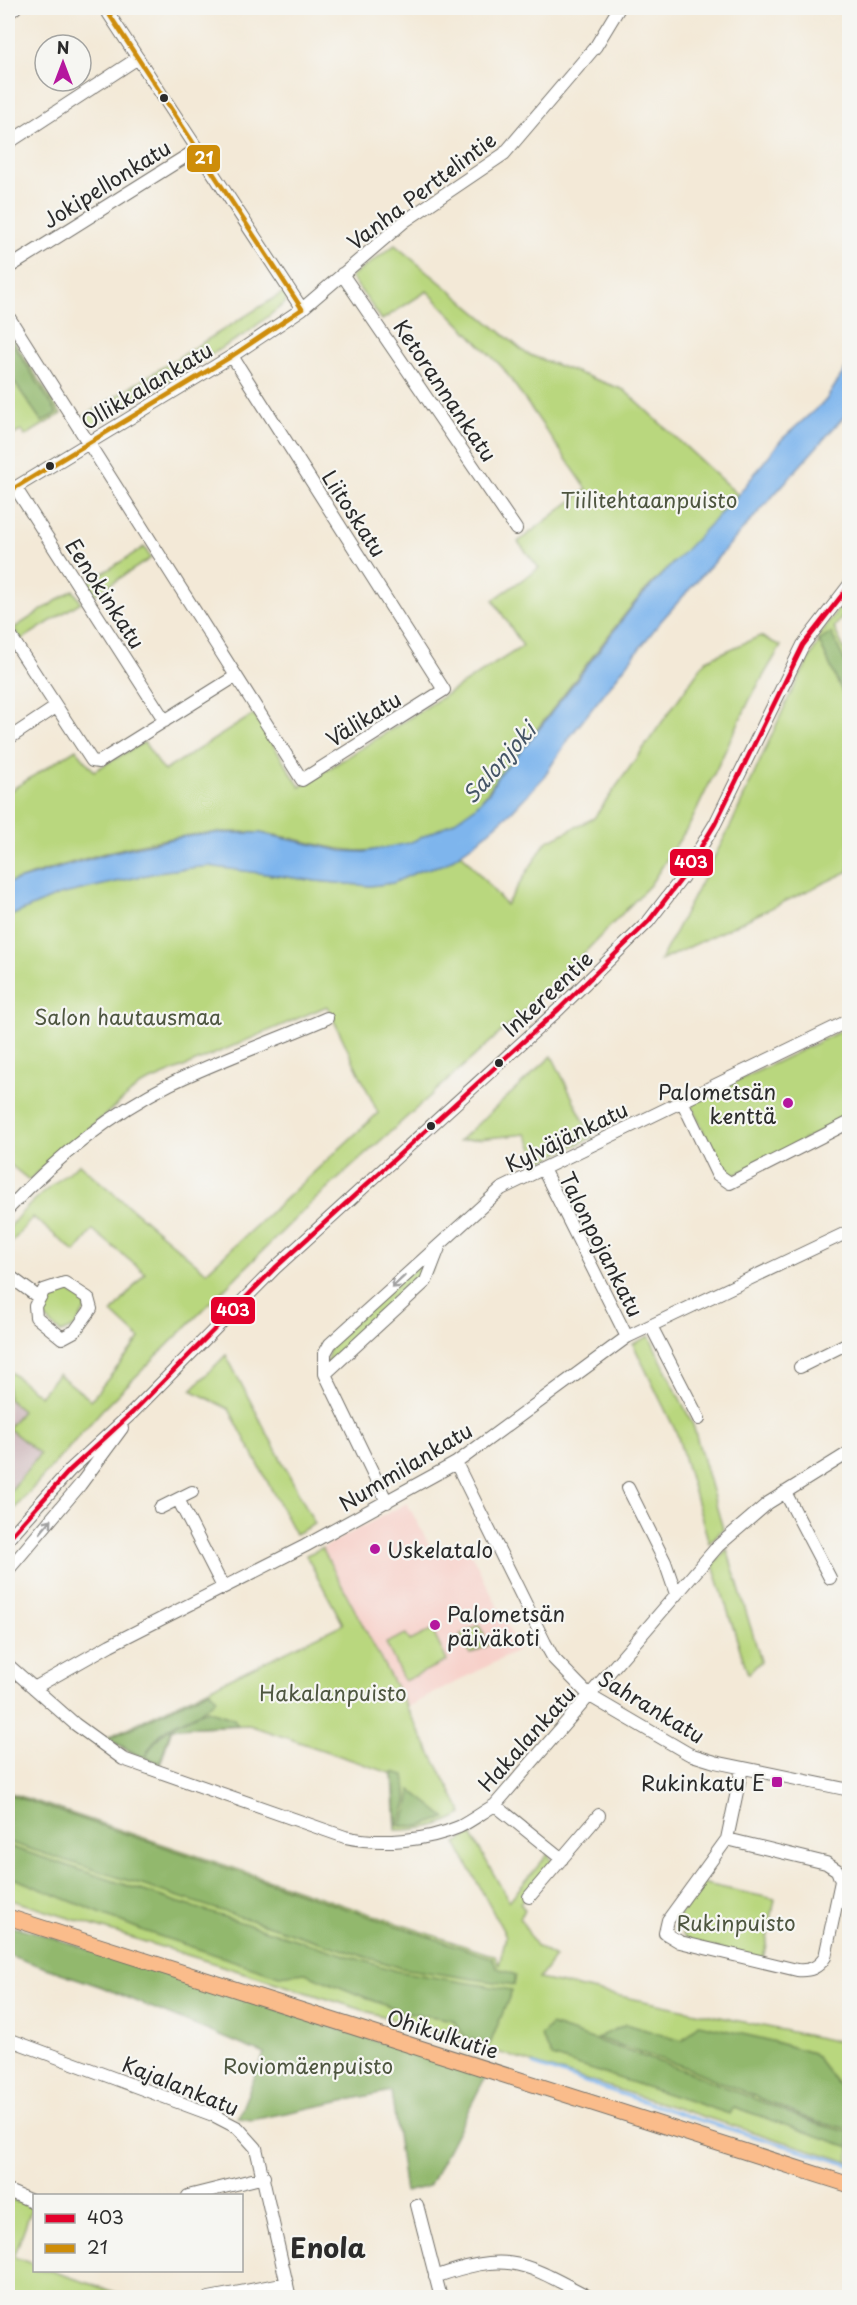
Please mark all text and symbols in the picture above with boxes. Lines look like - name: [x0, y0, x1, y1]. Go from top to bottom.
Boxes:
- north arrow: [33, 33, 93, 93]
- text: N: [57, 35, 69, 59]
- unlabelled marker: [158, 92, 170, 104]
- street label: Vanha Perttelintie: [340, 123, 502, 257]
- street label: Jokipellonkatu: [36, 131, 176, 235]
- line badge: 21: [186, 144, 221, 173]
- text: 21: [195, 145, 214, 169]
- street label: Ketorannankatu: [387, 313, 505, 467]
- street label: Ollikkalankatu: [74, 333, 218, 437]
- unlabelled marker: [44, 460, 56, 472]
- street label: Liitoskatu: [315, 463, 395, 563]
- park label: Tiilitehtaanpuisto: [561, 483, 737, 515]
- street label: Eenokinkatu: [58, 531, 154, 655]
- street label: Välikatu: [319, 682, 407, 754]
- water label: Salonjoki: [453, 712, 544, 810]
- line badge: 403: [669, 848, 714, 877]
- text: 403: [674, 849, 708, 873]
- street label: Inkereentie: [495, 943, 599, 1043]
- park label: Salon hautausmaa: [34, 1000, 222, 1032]
- unlabelled marker: [493, 1057, 505, 1069]
- place label: Palometsän kenttä: [658, 1075, 776, 1131]
- street label: Kylväjänkatu: [499, 1092, 633, 1180]
- marker: Palometsän kenttä: [781, 1096, 795, 1110]
- unlabelled marker: [425, 1120, 437, 1132]
- street label: Talonpojankatu: [552, 1166, 652, 1322]
- one-way arrow: [391, 1275, 406, 1289]
- line badge: 403: [210, 1296, 256, 1325]
- text: 403: [216, 1297, 250, 1321]
- street label: Nummilankatu: [332, 1413, 478, 1519]
- one-way arrow: [39, 1518, 52, 1534]
- place label: Uskelatalo: [387, 1533, 493, 1565]
- marker: Uskelatalo: [368, 1542, 382, 1556]
- place label: Palometsän päiväkoti: [447, 1597, 565, 1653]
- marker: Palometsän päiväkoti: [428, 1618, 442, 1632]
- street label: Sahrankatu: [593, 1662, 711, 1750]
- park label: Hakalanpuisto: [259, 1676, 407, 1708]
- street label: Hakalankatu: [470, 1678, 582, 1798]
- place label: Rukinkatu E: [641, 1766, 765, 1798]
- marker: Rukinkatu E: [770, 1775, 784, 1789]
- park label: Rukinpuisto: [676, 1906, 796, 1938]
- street label: Ohikulkutie: [383, 2000, 503, 2066]
- street label: Kajalankatu: [118, 2047, 244, 2123]
- park label: Roviomäenpuisto: [223, 2049, 393, 2081]
- legend: [33, 2194, 243, 2272]
- text: 403: [87, 2203, 124, 2230]
- district label: Enola: [290, 2226, 366, 2267]
- text: 21: [87, 2233, 108, 2260]

